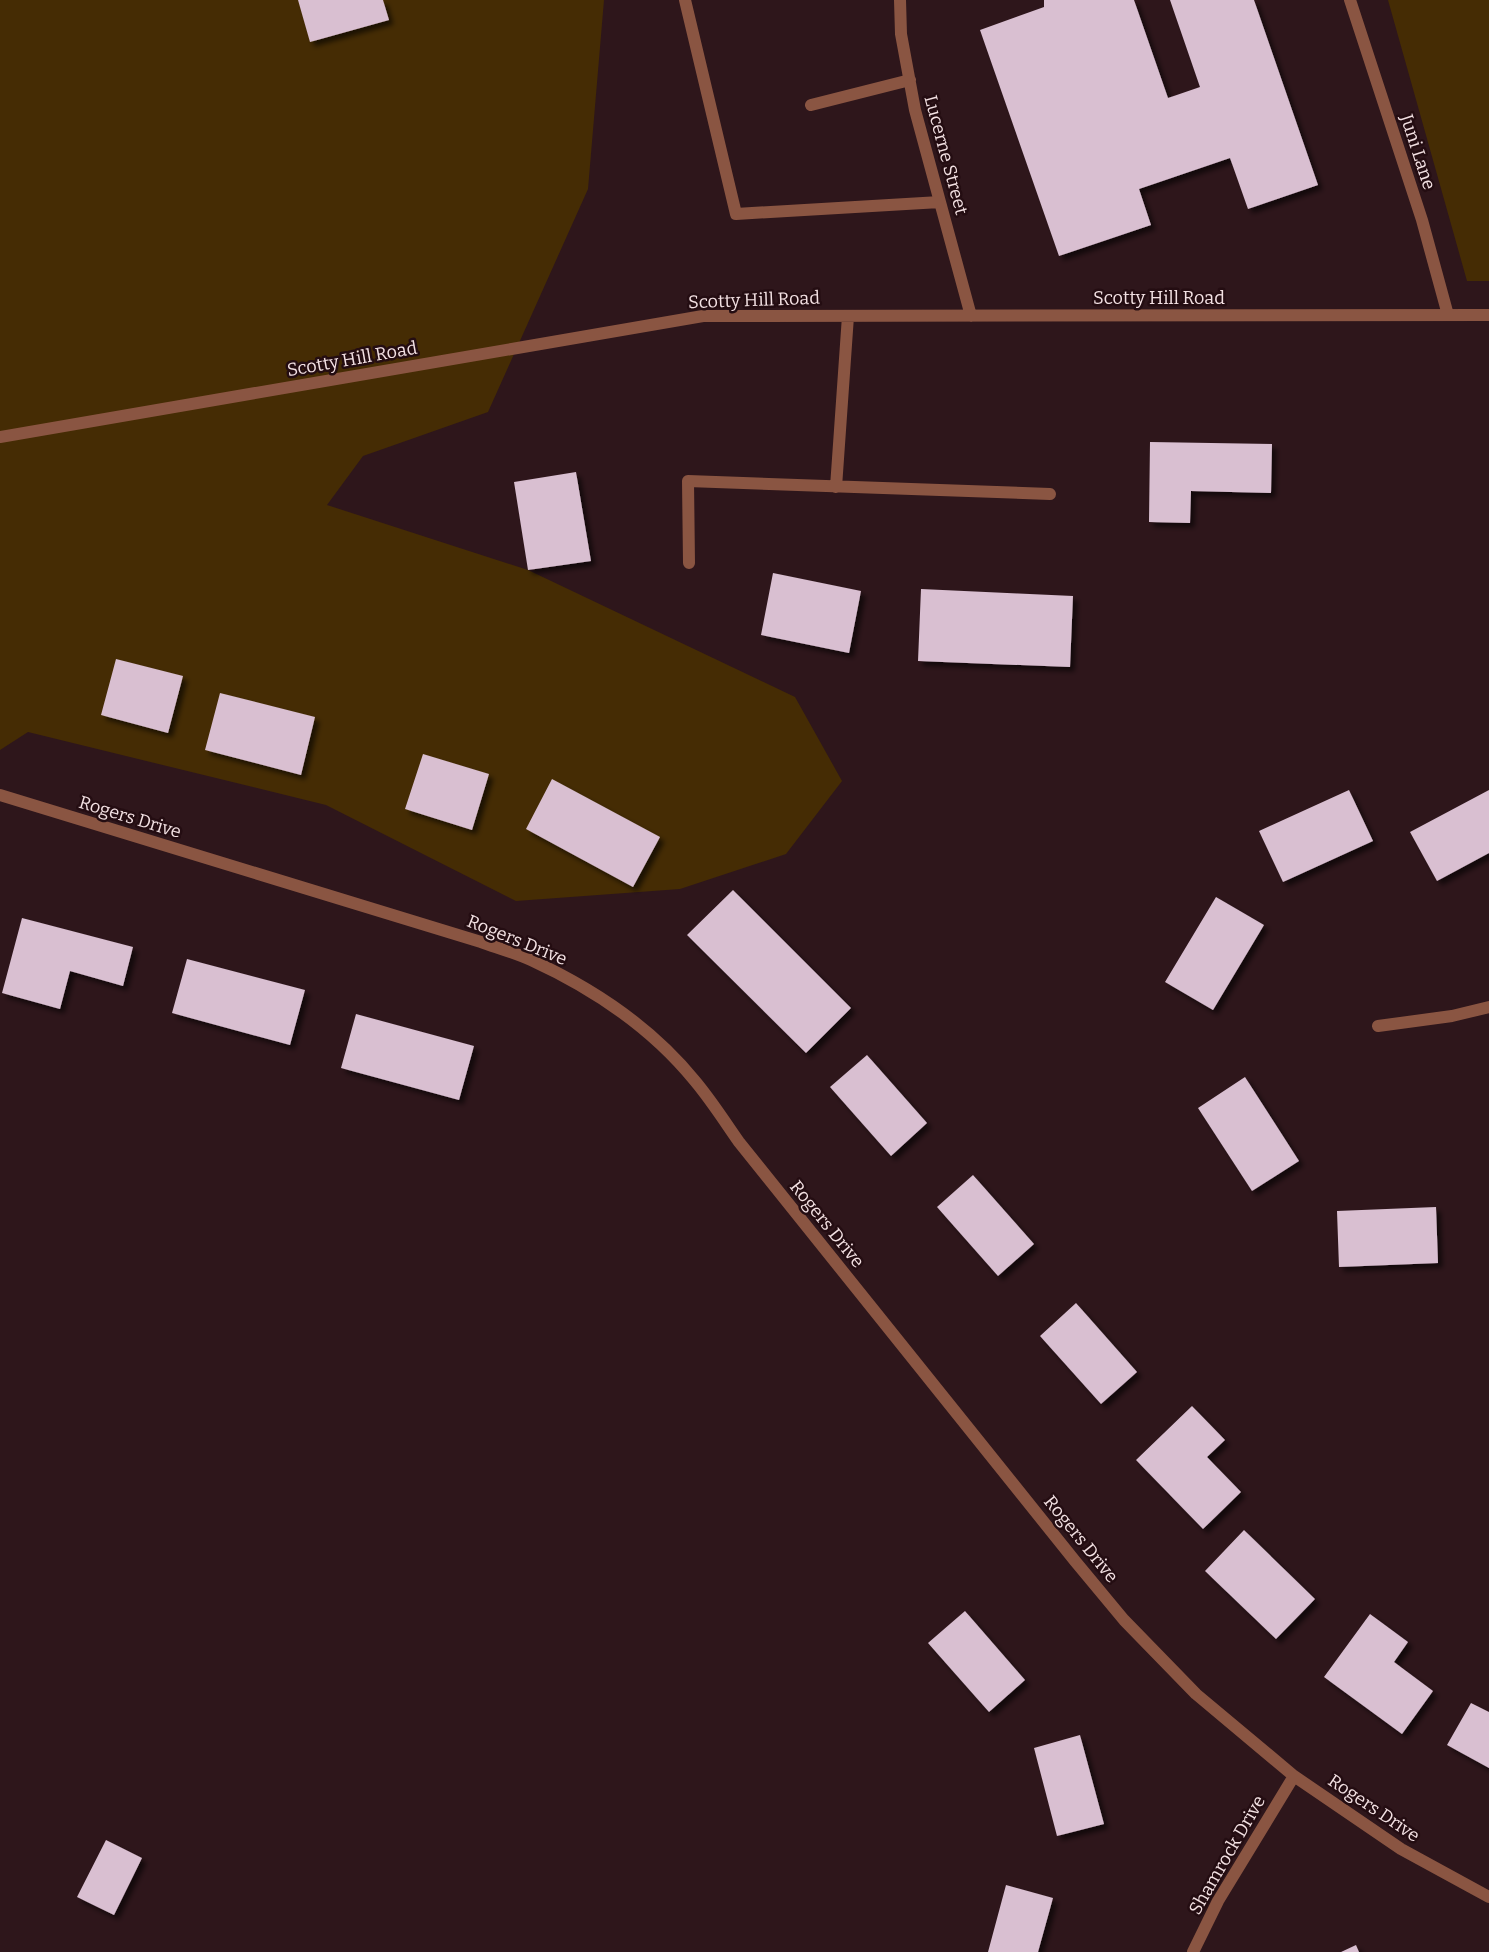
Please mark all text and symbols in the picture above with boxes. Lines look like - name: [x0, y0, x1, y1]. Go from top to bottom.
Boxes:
- street label: Lucerne Street: [919, 93, 973, 218]
- street label: Juni Lane: [1395, 111, 1441, 193]
- street label: Scotty Hill Road: [688, 287, 821, 313]
- street label: Scotty Hill Road: [1093, 287, 1225, 309]
- street label: Scotty Hill Road: [285, 337, 419, 381]
- street label: Rogers Drive: [76, 791, 184, 843]
- street label: Rogers Drive: [464, 910, 570, 970]
- street label: Rogers Drive: [785, 1176, 869, 1272]
- street label: Rogers Drive: [1039, 1491, 1123, 1587]
- street label: Rogers Drive: [1324, 1769, 1424, 1847]
- street label: Shamrock Drive: [1184, 1791, 1270, 1919]

